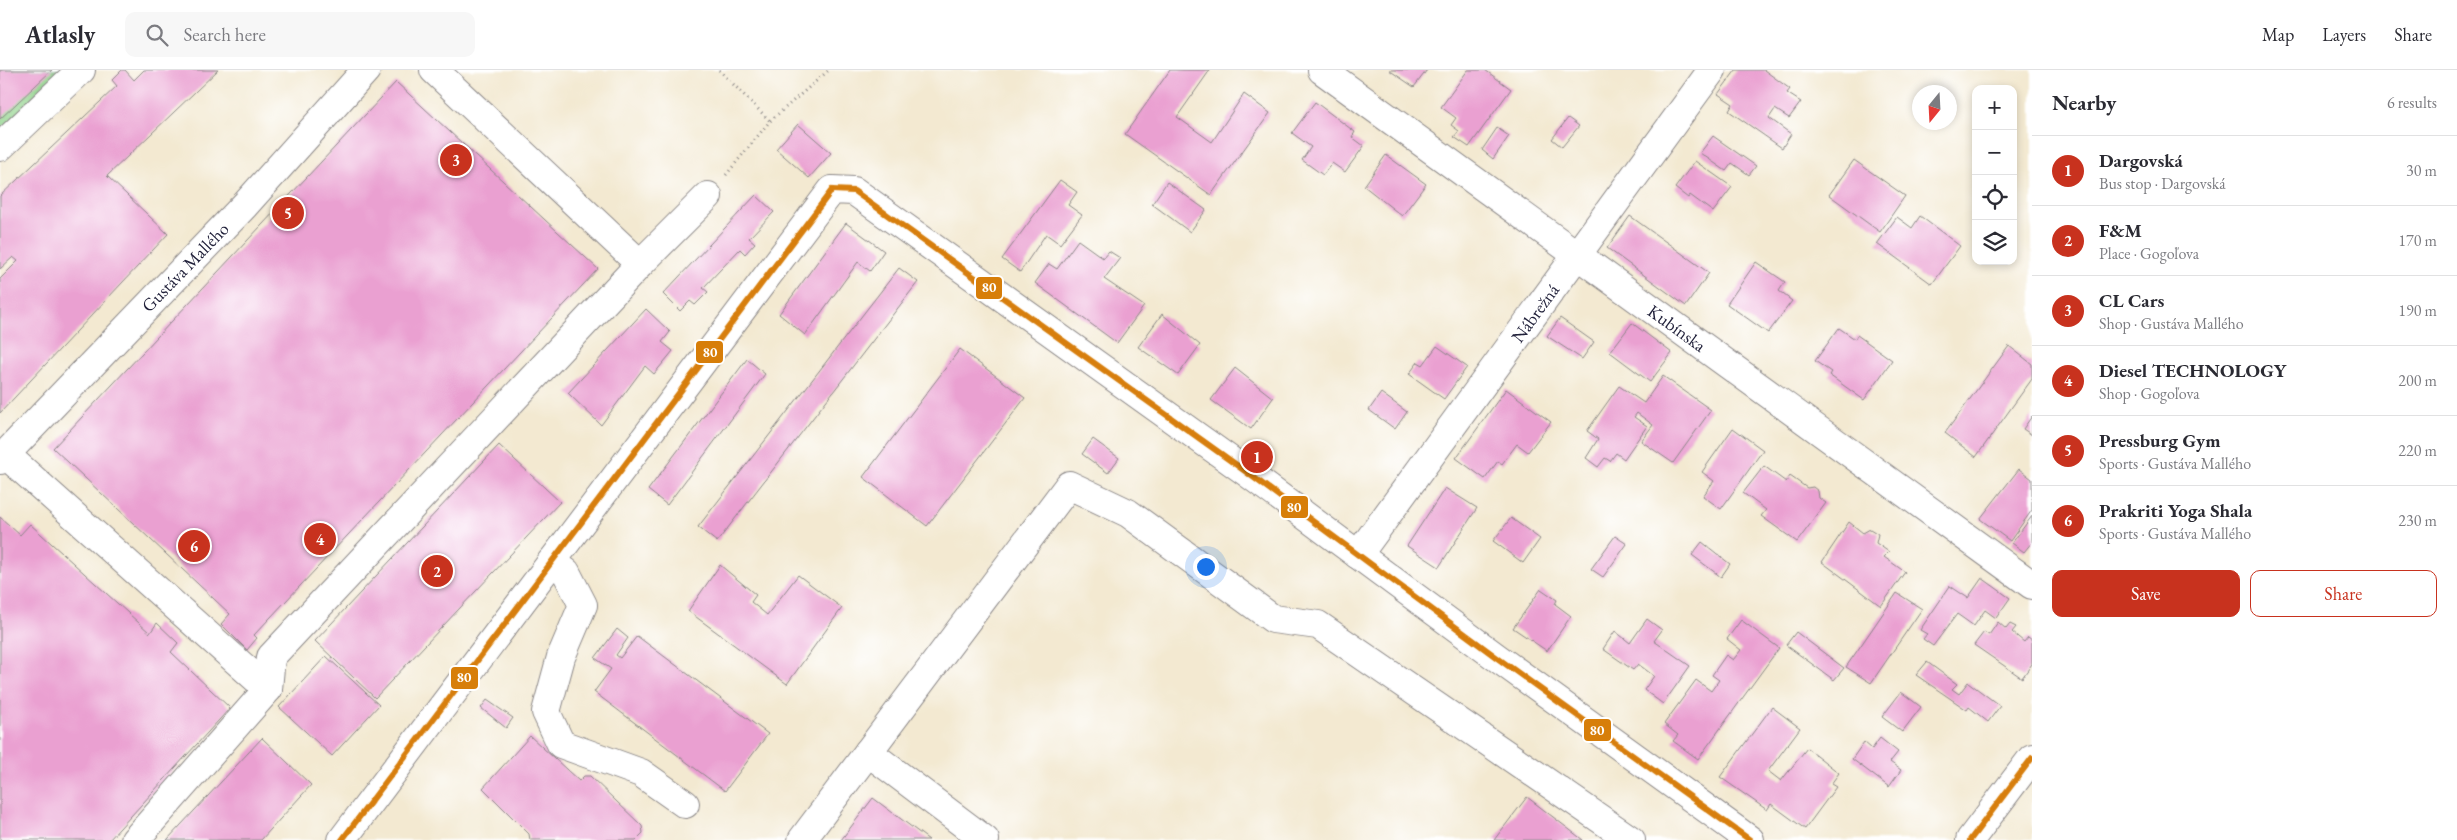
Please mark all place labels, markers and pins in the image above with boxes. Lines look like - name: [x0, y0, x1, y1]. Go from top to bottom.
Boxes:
- pin: 3: [440, 141, 472, 179]
- pin: 5: [272, 194, 304, 232]
- pin: 1: [1241, 438, 1273, 476]
- pin: 4: [304, 520, 336, 558]
- pin: 6: [178, 527, 210, 565]
- pin: 2: [421, 552, 453, 590]

